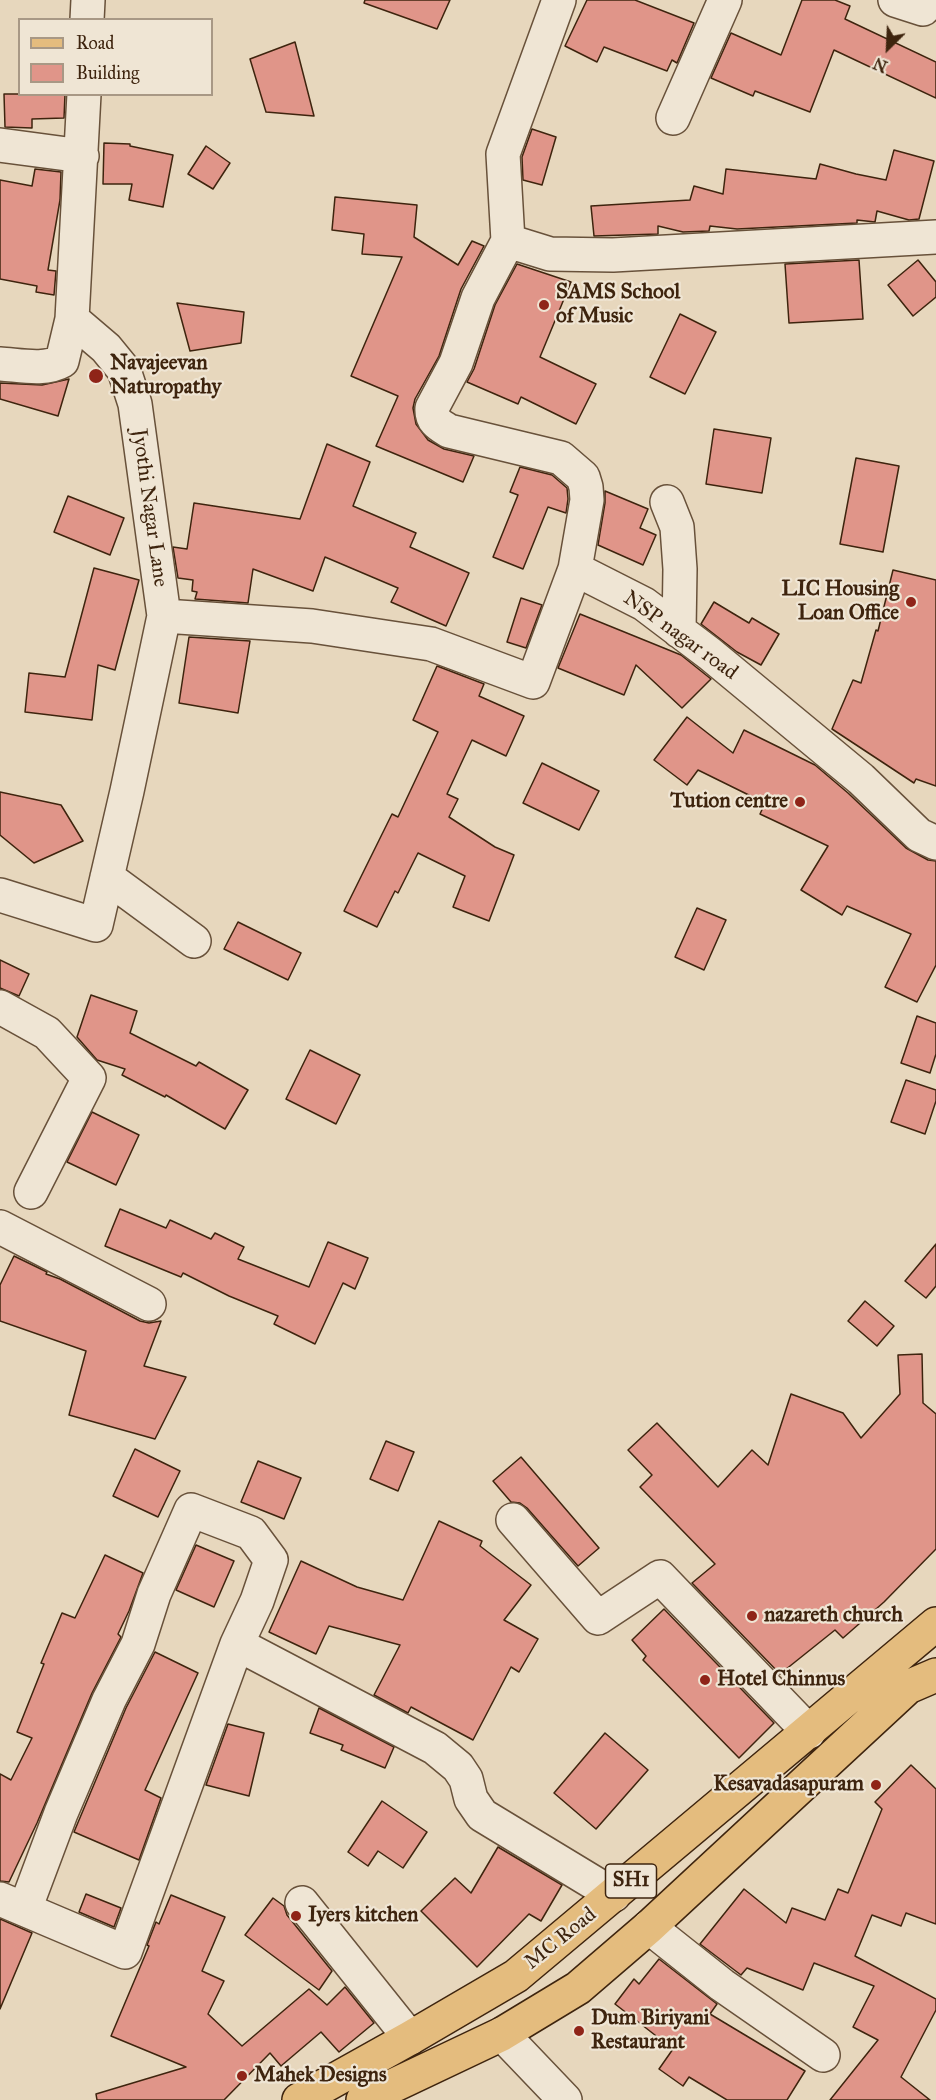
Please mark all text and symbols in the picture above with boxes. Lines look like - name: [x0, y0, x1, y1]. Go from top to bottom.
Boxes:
- legend: [18, 18, 213, 96]
- north arrow: [858, 18, 918, 78]
- text: Road: [76, 32, 114, 54]
- text: N: [870, 53, 891, 76]
- text: Building: [76, 62, 139, 84]
- place label: SAMS School of Music: [556, 280, 680, 330]
- marker: SAMS School of Music: [537, 298, 551, 312]
- place label: Navajeevan Naturopathy: [110, 351, 221, 401]
- marker: Navajeevan Naturopathy: [87, 367, 105, 385]
- street label: Jyothi Nagar Lane: [125, 427, 173, 589]
- place label: LIC Housing Loan Office: [781, 577, 899, 627]
- street label: NSP nagar road: [618, 586, 742, 686]
- marker: LIC Housing Loan Office: [904, 595, 918, 609]
- place label: Tution centre: [670, 789, 788, 815]
- marker: Tution centre: [793, 795, 807, 809]
- place label: nazareth church: [764, 1603, 903, 1629]
- marker: nazareth church: [745, 1609, 759, 1623]
- place label: Hotel Chinnus: [717, 1667, 845, 1693]
- marker: Hotel Chinnus: [698, 1673, 712, 1687]
- place label: Kesavadasapuram: [713, 1772, 864, 1798]
- marker: Kesavadasapuram: [869, 1778, 883, 1792]
- road number: SH1: [606, 1864, 656, 1898]
- street label: MC Road: [520, 1902, 602, 1976]
- place label: Iyers kitchen: [308, 1903, 418, 1929]
- marker: Iyers kitchen: [289, 1909, 303, 1923]
- place label: Dum Biriyani Restaurant: [591, 2006, 710, 2056]
- marker: Dum Biriyani Restaurant: [572, 2024, 586, 2038]
- place label: Mahek Designs: [254, 2063, 387, 2089]
- marker: Mahek Designs: [235, 2069, 249, 2083]

